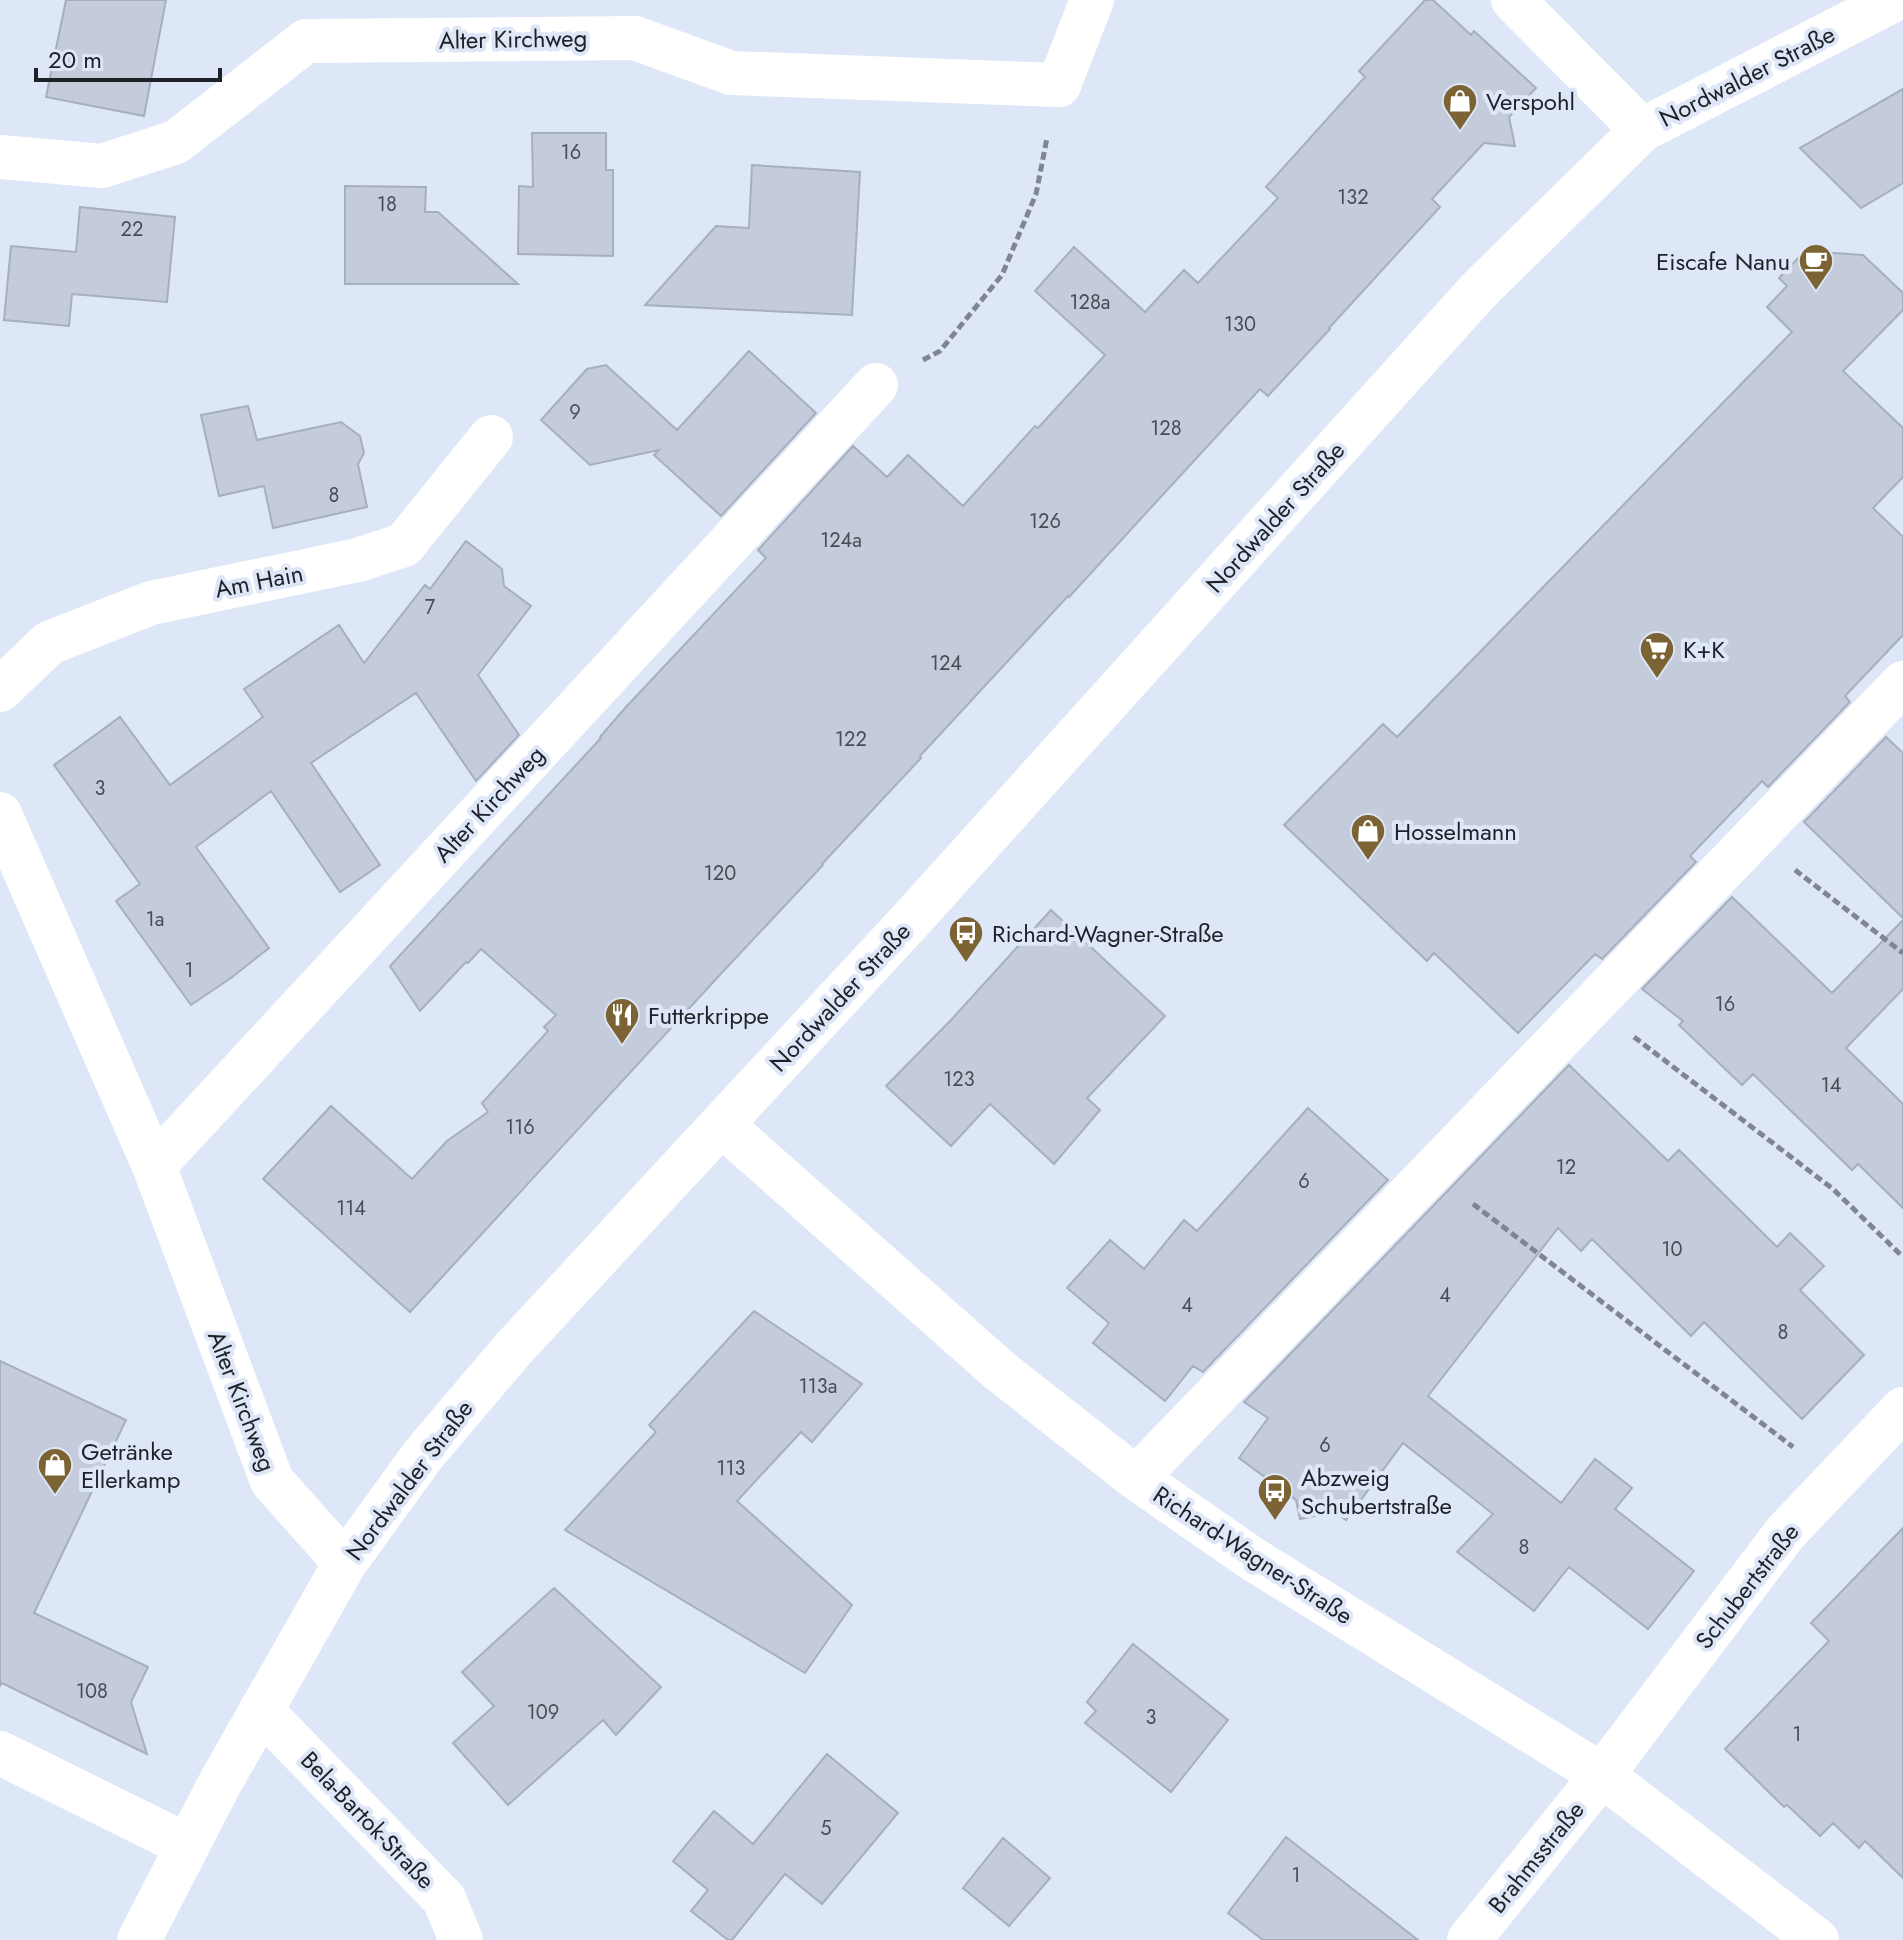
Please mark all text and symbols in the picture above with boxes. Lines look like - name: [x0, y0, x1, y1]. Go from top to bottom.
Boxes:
- street label: Nordwalder Straße: [1653, 17, 1841, 135]
- street label: Alter Kirchweg: [438, 20, 588, 58]
- scale bar: [36, 32, 220, 82]
- text: 20 m: [48, 42, 102, 77]
- shop icon: Verspohl: [1441, 82, 1479, 132]
- place label: Verspohl: [1486, 84, 1575, 119]
- house number: 16: [561, 138, 581, 167]
- house number: 132: [1337, 183, 1369, 212]
- house number: 18: [377, 190, 397, 219]
- house number: 22: [121, 215, 143, 244]
- cafe icon: Eiscafe Nanu: [1797, 242, 1835, 292]
- place label: Eiscafe Nanu: [1656, 244, 1790, 279]
- house number: 128a: [1070, 288, 1110, 317]
- house number: 130: [1224, 310, 1256, 339]
- house number: 9: [569, 398, 581, 427]
- house number: 128: [1150, 414, 1182, 443]
- street label: Nordwalder Straße: [1197, 434, 1353, 600]
- house number: 8: [329, 481, 339, 510]
- house number: 126: [1029, 507, 1061, 536]
- house number: 124a: [820, 526, 862, 555]
- street label: Am Hain: [212, 555, 306, 607]
- house number: 7: [425, 593, 436, 622]
- supermarket icon: K+K: [1638, 630, 1676, 680]
- place label: K+K: [1683, 632, 1725, 667]
- house number: 124: [930, 649, 962, 678]
- house number: 122: [835, 725, 867, 754]
- street label: Alter Kirchweg: [426, 738, 552, 870]
- house number: 3: [95, 774, 106, 803]
- shop icon: Hosselmann: [1349, 812, 1387, 862]
- place label: Hosselmann: [1394, 814, 1517, 849]
- house number: 120: [704, 859, 736, 888]
- house number: 1a: [146, 905, 164, 934]
- street label: Nordwalder Straße: [761, 914, 919, 1080]
- bus stop icon: Richard-Wagner-Straße: [947, 914, 985, 964]
- place label: Richard-Wagner-Straße: [992, 916, 1224, 951]
- house number: 1: [185, 956, 194, 985]
- house number: 16: [1715, 990, 1735, 1019]
- restaurant icon: Futterkrippe: [603, 996, 641, 1046]
- place label: Futterkrippe: [648, 998, 769, 1033]
- house number: 123: [943, 1065, 975, 1094]
- house number: 14: [1821, 1071, 1842, 1100]
- house number: 116: [505, 1113, 535, 1142]
- house number: 12: [1556, 1153, 1576, 1182]
- house number: 6: [1298, 1167, 1310, 1196]
- house number: 114: [336, 1194, 366, 1223]
- house number: 10: [1662, 1235, 1683, 1264]
- house number: 4: [1439, 1281, 1451, 1310]
- house number: 4: [1181, 1291, 1193, 1320]
- house number: 8: [1778, 1318, 1788, 1347]
- street label: Alter Kirchweg: [199, 1325, 285, 1477]
- house number: 113a: [799, 1372, 837, 1401]
- street label: Nordwalder Straße: [337, 1392, 481, 1568]
- house number: 6: [1319, 1431, 1331, 1460]
- place label: Getränke Ellerkamp: [81, 1434, 180, 1497]
- shop icon: Getränke Ellerkamp: [36, 1446, 74, 1496]
- house number: 113: [717, 1454, 746, 1483]
- place label: Abzweig Schubertstraße: [1301, 1460, 1452, 1523]
- bus stop icon: Abzweig Schubertstraße: [1256, 1472, 1294, 1522]
- street label: Richard-Wagner-Straße: [1146, 1477, 1360, 1633]
- street label: Schubertstraße: [1687, 1516, 1807, 1656]
- house number: 8: [1519, 1533, 1529, 1562]
- house number: 108: [76, 1677, 108, 1706]
- house number: 109: [527, 1698, 559, 1727]
- house number: 3: [1146, 1703, 1157, 1732]
- house number: 1: [1793, 1720, 1802, 1749]
- street label: Bela-Bartok-Straße: [293, 1743, 443, 1897]
- street label: Brahmsstraße: [1480, 1793, 1592, 1921]
- house number: 5: [820, 1814, 832, 1843]
- house number: 1: [1292, 1861, 1301, 1890]

